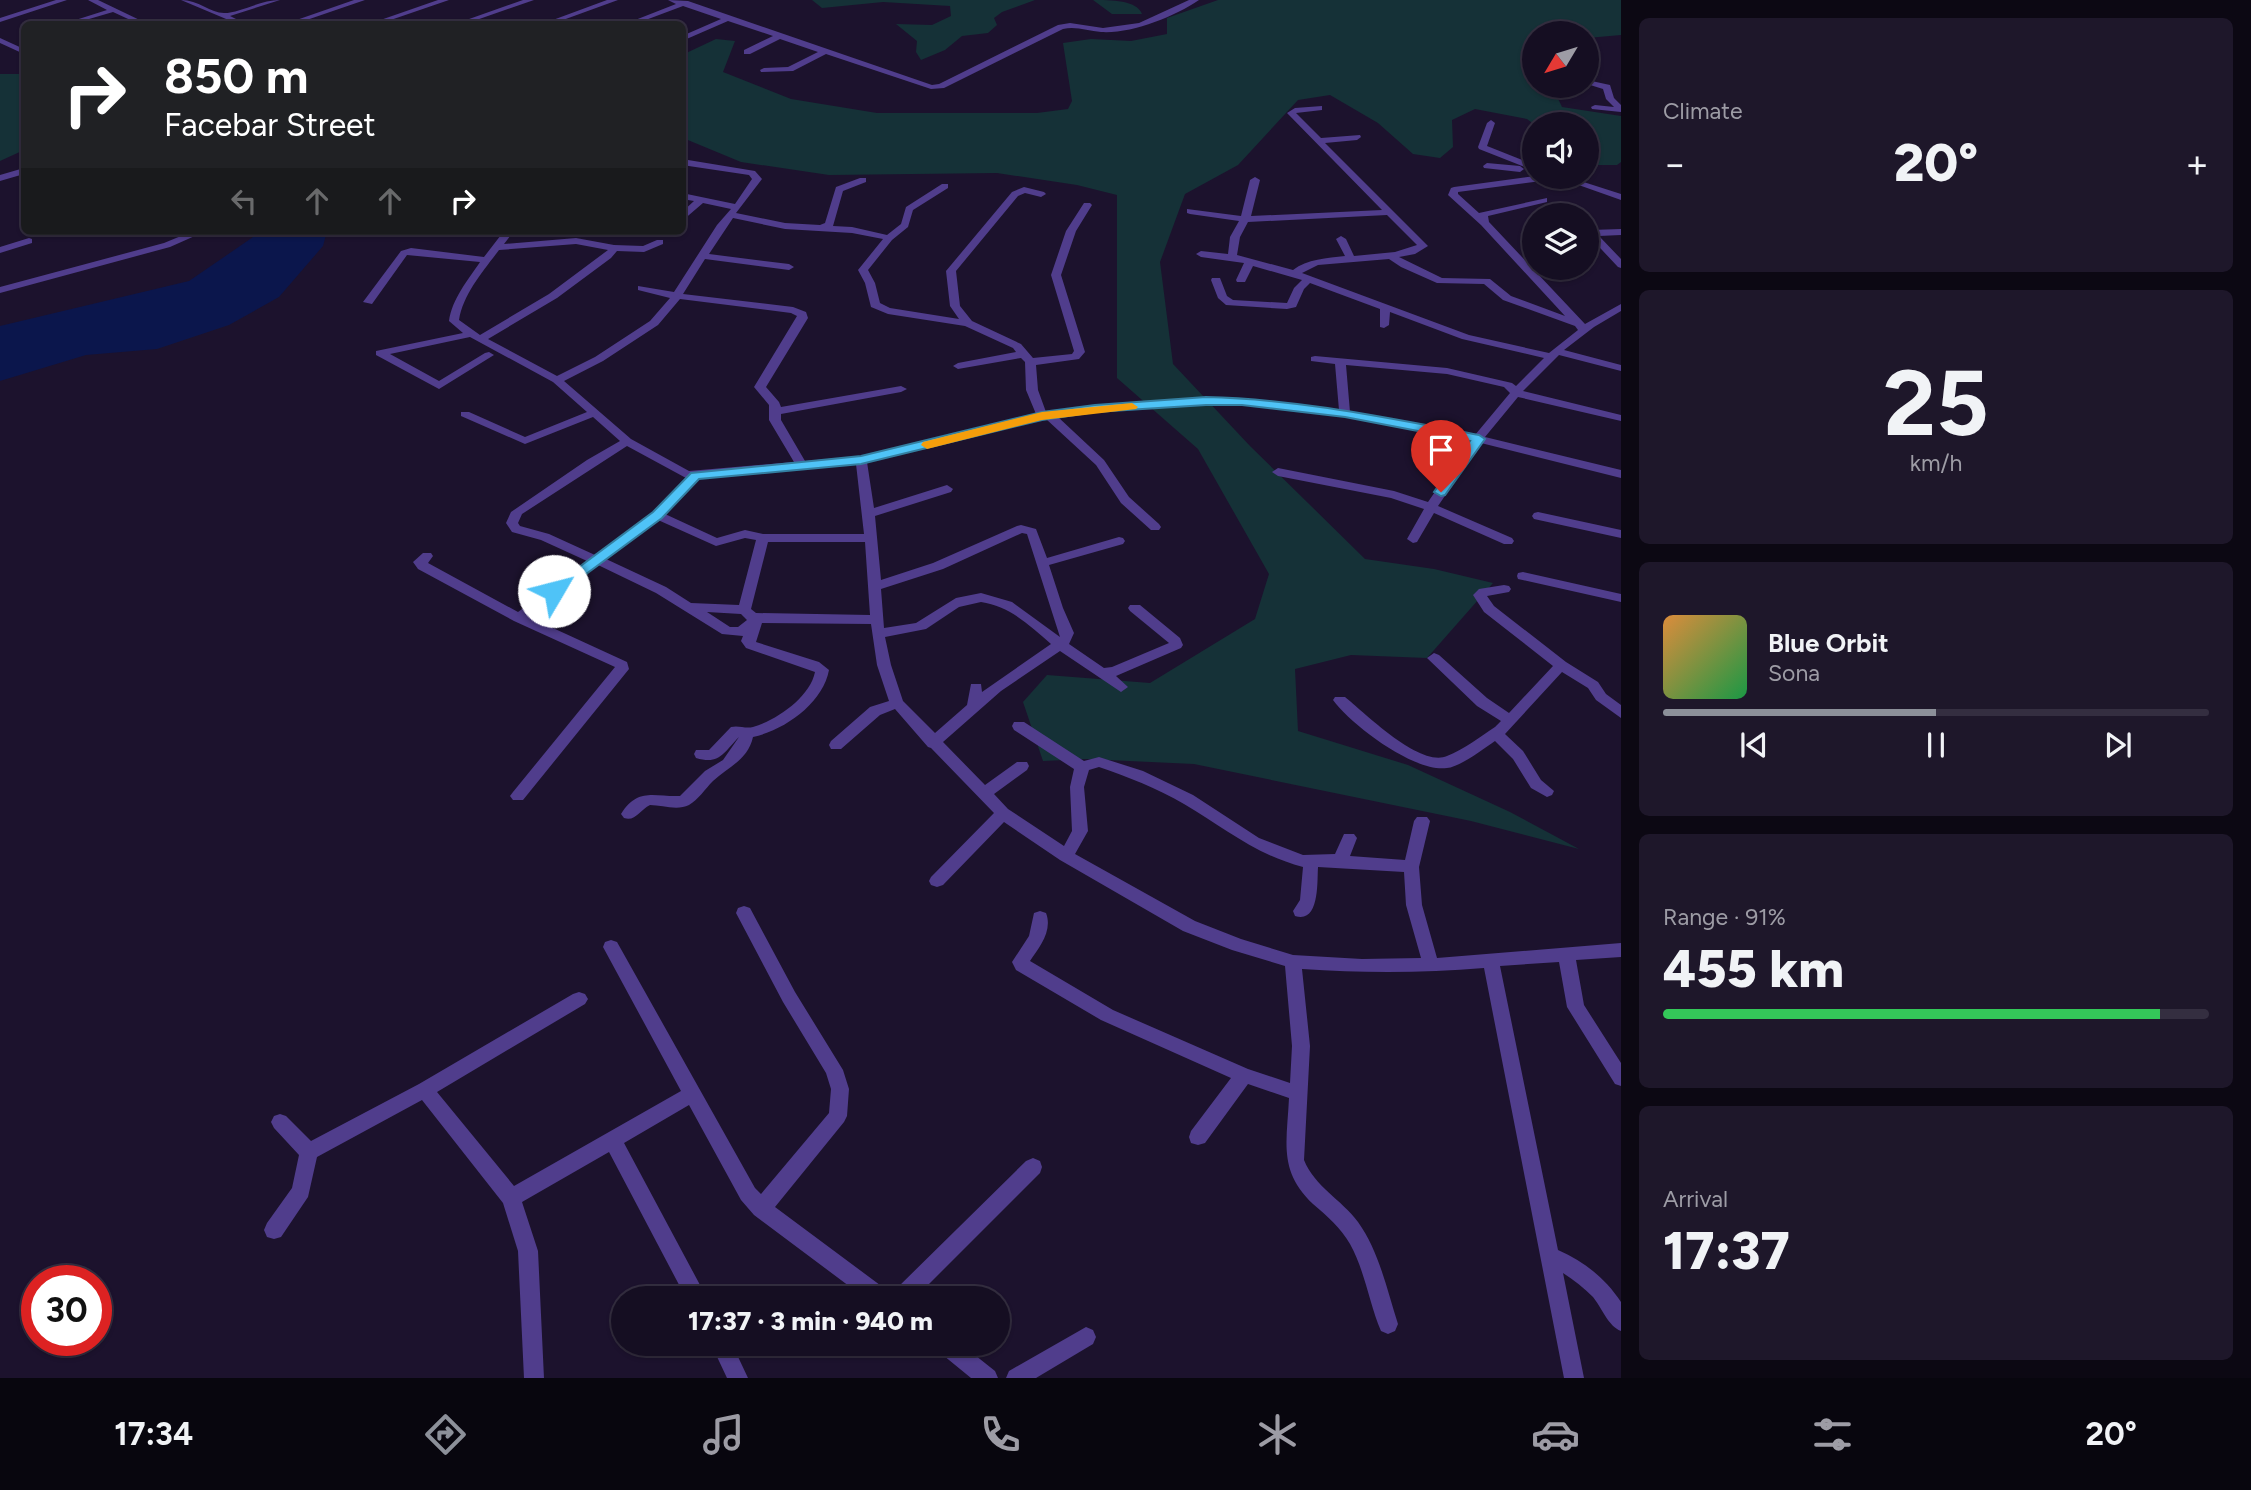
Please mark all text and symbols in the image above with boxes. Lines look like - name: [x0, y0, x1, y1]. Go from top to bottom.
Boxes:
- north arrow: [1522, 21, 1600, 98]
- map controls: [1522, 21, 1599, 280]
- text: 850 m: [164, 46, 309, 105]
- icon: right: [49, 49, 140, 140]
- text: Climate: [1663, 97, 1742, 125]
- text: Facebar Street: [164, 106, 376, 144]
- button: sound: [1522, 112, 1599, 189]
- text: 20°: [1894, 132, 1978, 194]
- text: −: [1663, 141, 1687, 187]
- text: +: [2185, 141, 2209, 187]
- icon: left: [225, 182, 263, 220]
- icon: ahead: [298, 182, 336, 220]
- icon: ahead: [371, 182, 409, 220]
- icon: right: [444, 182, 482, 220]
- button: layers: [1522, 203, 1599, 280]
- text: 25: [1883, 349, 1989, 458]
- pin: [1411, 420, 1471, 492]
- icon: arrive: [1422, 431, 1460, 469]
- text: km/h: [1910, 449, 1962, 477]
- position arrow: [517, 554, 591, 628]
- text: Blue Orbit: [1768, 627, 1889, 659]
- text: Sona: [1768, 659, 1820, 687]
- icon: previous: [1735, 726, 1773, 764]
- icon: pause: [1917, 726, 1955, 764]
- icon: next: [2099, 726, 2137, 764]
- text: Range · 91%: [1663, 903, 1786, 931]
- text: 455 km: [1663, 938, 1844, 1000]
- text: Arrival: [1663, 1185, 1728, 1213]
- text: 17:37: [1663, 1220, 1790, 1282]
- speed limit sign: 30: [21, 1265, 112, 1356]
- text: 17:37 · 3 min · 940 m: [688, 1305, 933, 1337]
- icon: directions: [421, 1410, 470, 1459]
- icon: music: [699, 1410, 748, 1459]
- icon: phone: [976, 1410, 1025, 1459]
- icon: climate: [1253, 1410, 1302, 1459]
- icon: car: [1531, 1410, 1580, 1459]
- icon: filters: [1808, 1410, 1857, 1459]
- text: 17:34: [114, 1415, 193, 1453]
- text: 20°: [2085, 1415, 2137, 1453]

